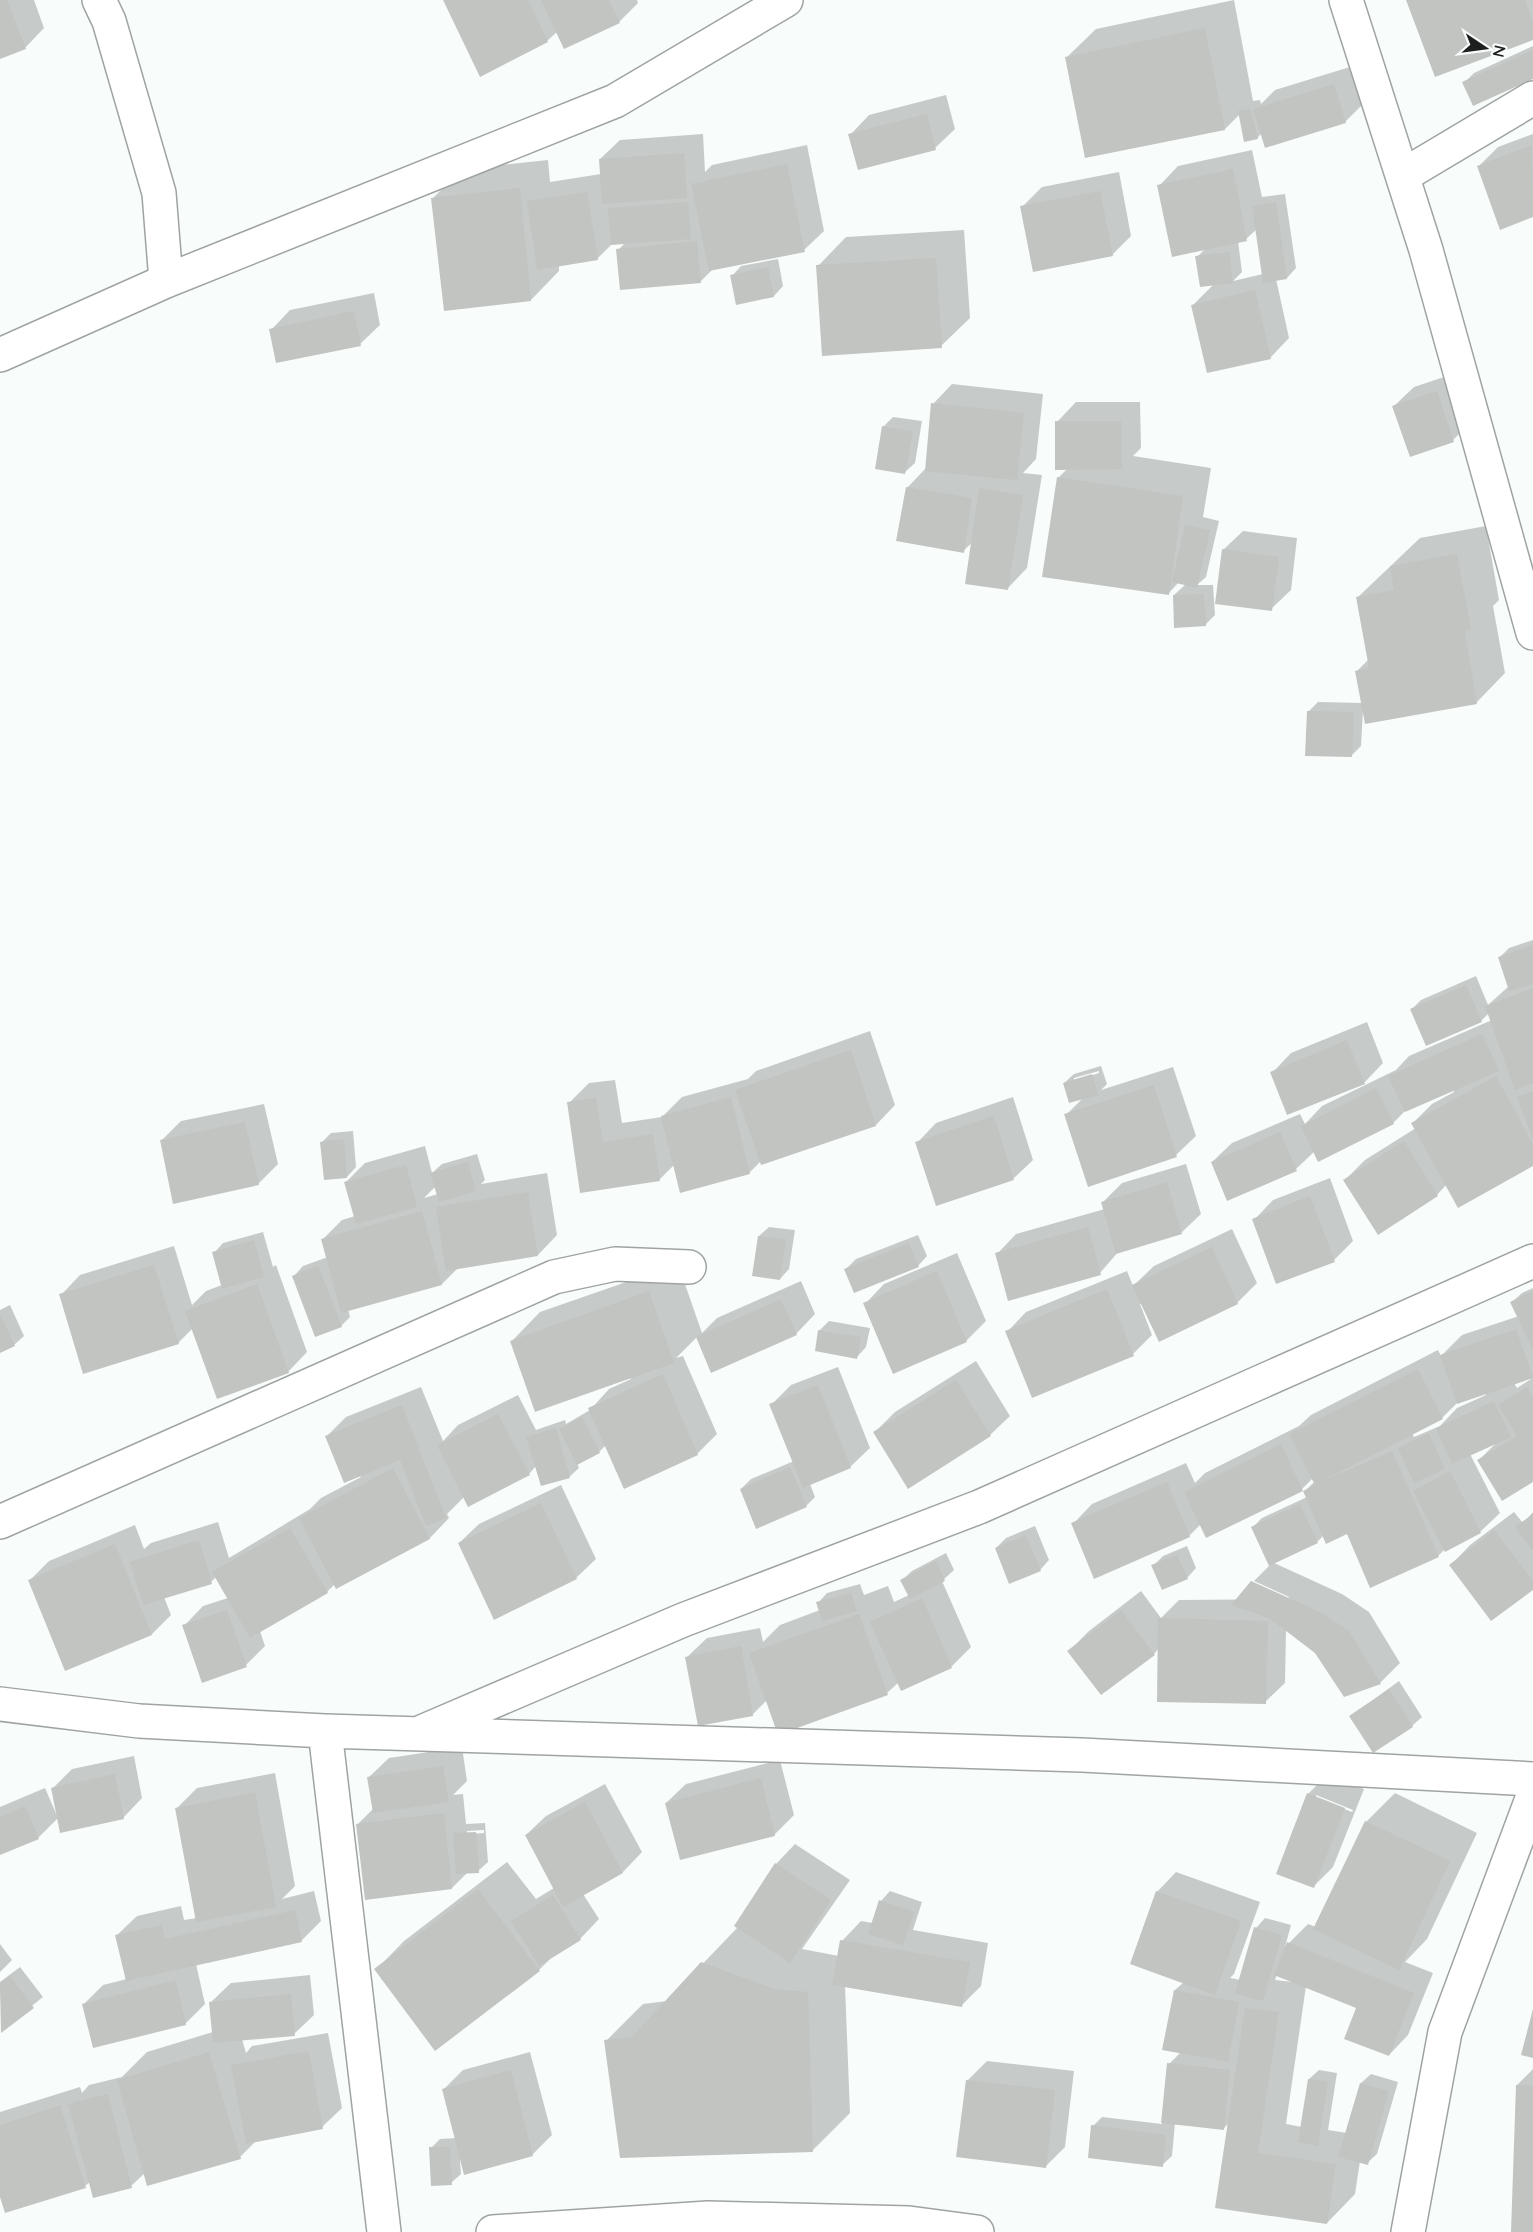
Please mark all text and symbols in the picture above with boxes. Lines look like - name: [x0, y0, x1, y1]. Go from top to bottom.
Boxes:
- north arrow: [1455, 18, 1515, 78]
- text: N: [1489, 43, 1511, 59]

